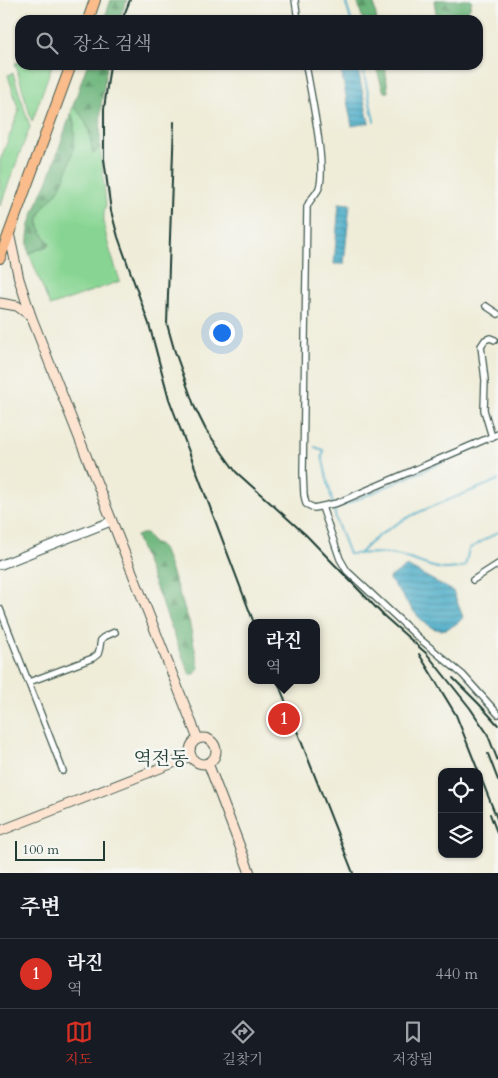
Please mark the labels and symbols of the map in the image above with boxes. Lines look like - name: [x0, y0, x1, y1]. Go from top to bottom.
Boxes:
- your location: [209, 320, 235, 346]
- pin: 1: [268, 700, 300, 738]
- district label: 역전동: [133, 746, 189, 772]
- scale bar: [15, 838, 105, 861]

